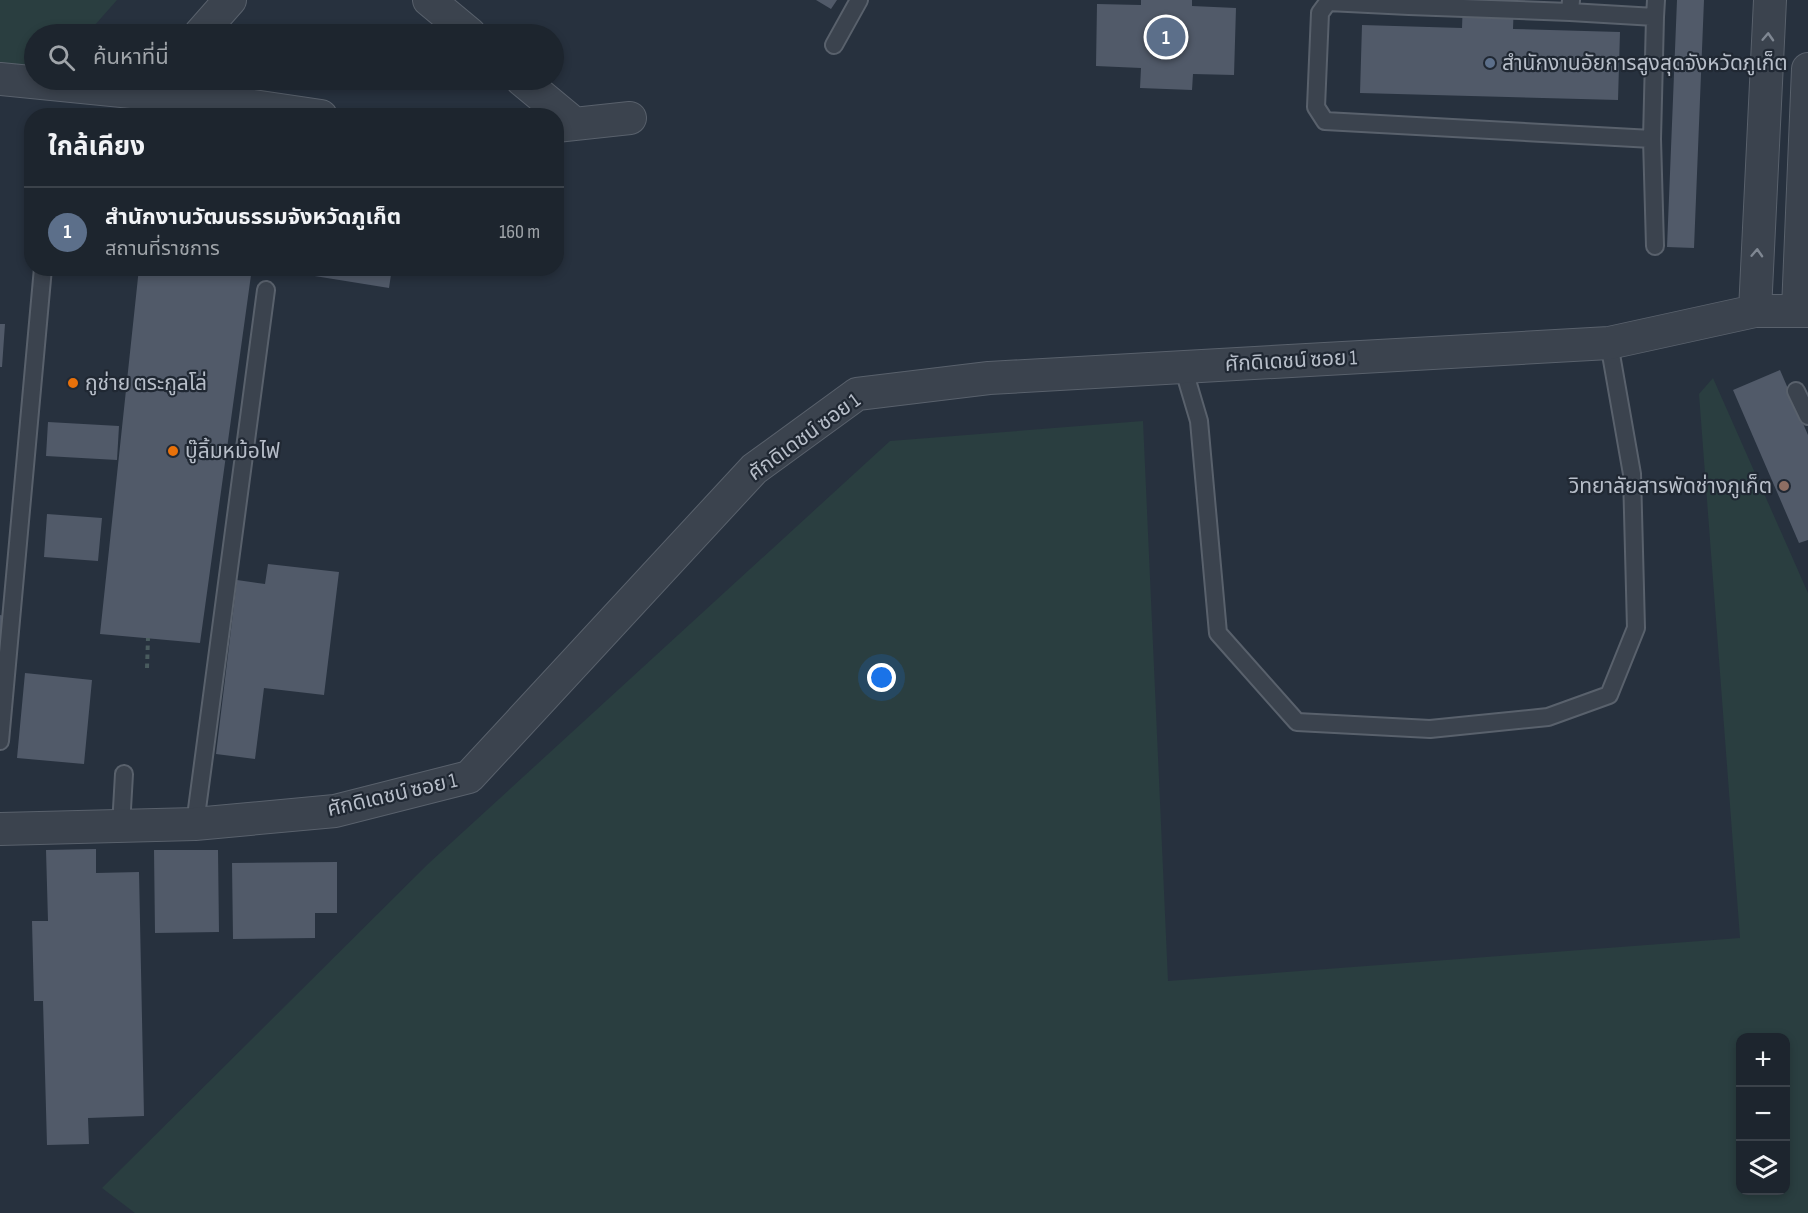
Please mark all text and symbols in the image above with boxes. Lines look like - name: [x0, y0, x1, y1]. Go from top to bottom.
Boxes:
- pin: 1: [1146, 15, 1186, 60]
- search box: [24, 24, 564, 90]
- one-way arrow: [1762, 33, 1775, 42]
- icon: search: [45, 41, 78, 74]
- text: ค้นหาที่นี่: [93, 44, 169, 71]
- place label: สำนักงานอัยการสูงสุดจังหวัดภูเก็ต: [1502, 50, 1788, 76]
- marker: สำนักงานอัยการสูงสุดจังหวัดภูเก็ต: [1483, 56, 1497, 70]
- text: ใกล้เคียง: [48, 132, 145, 163]
- text: สำนักงานวัฒนธรรมจังหวัดภูเก็ต: [105, 204, 401, 231]
- text: 1: [64, 220, 71, 244]
- text: 160 m: [499, 220, 540, 244]
- text: สถานที่ราชการ: [105, 237, 220, 261]
- one-way arrow: [1751, 249, 1764, 258]
- street label: ศักดิเดชน์ ซอย 1: [1224, 345, 1358, 377]
- place label: กูช่าย ตระกูลโล่: [85, 371, 207, 396]
- marker: กูช่าย ตระกูลโล่: [66, 376, 80, 390]
- street label: ศักดิเดชน์ ซอย 1: [743, 388, 865, 486]
- place label: บู๊ลิ้มหม้อไฟ: [185, 437, 280, 464]
- marker: บู๊ลิ้มหม้อไฟ: [166, 444, 180, 458]
- place label: วิทยาลัยสารพัดช่างภูเก็ต: [1568, 473, 1772, 499]
- marker: วิทยาลัยสารพัดช่างภูเก็ต: [1777, 479, 1791, 493]
- your location: [867, 663, 896, 692]
- street label: ศักดิเดชน์ ซอย 1: [325, 768, 460, 822]
- map controls: [1736, 1033, 1790, 1195]
- button: +: [1736, 1033, 1790, 1087]
- button: −: [1736, 1087, 1790, 1141]
- button: layers: [1736, 1141, 1790, 1195]

